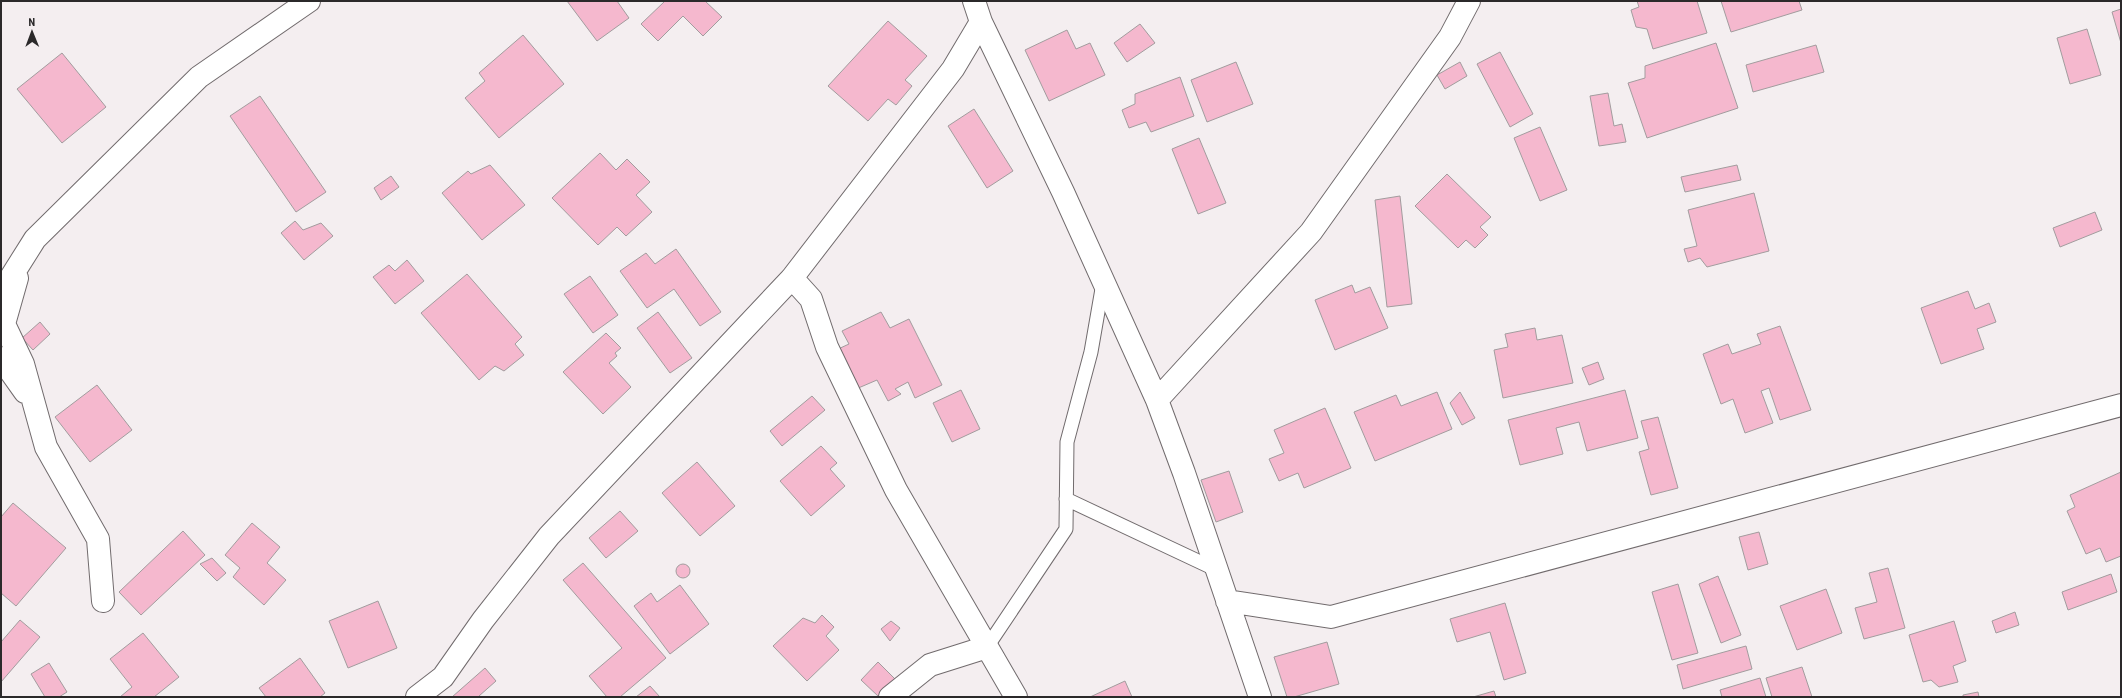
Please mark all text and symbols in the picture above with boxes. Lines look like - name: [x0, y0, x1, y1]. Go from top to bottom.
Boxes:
- north arrow: [12, 12, 52, 52]
- text: N: [28, 16, 36, 29]

